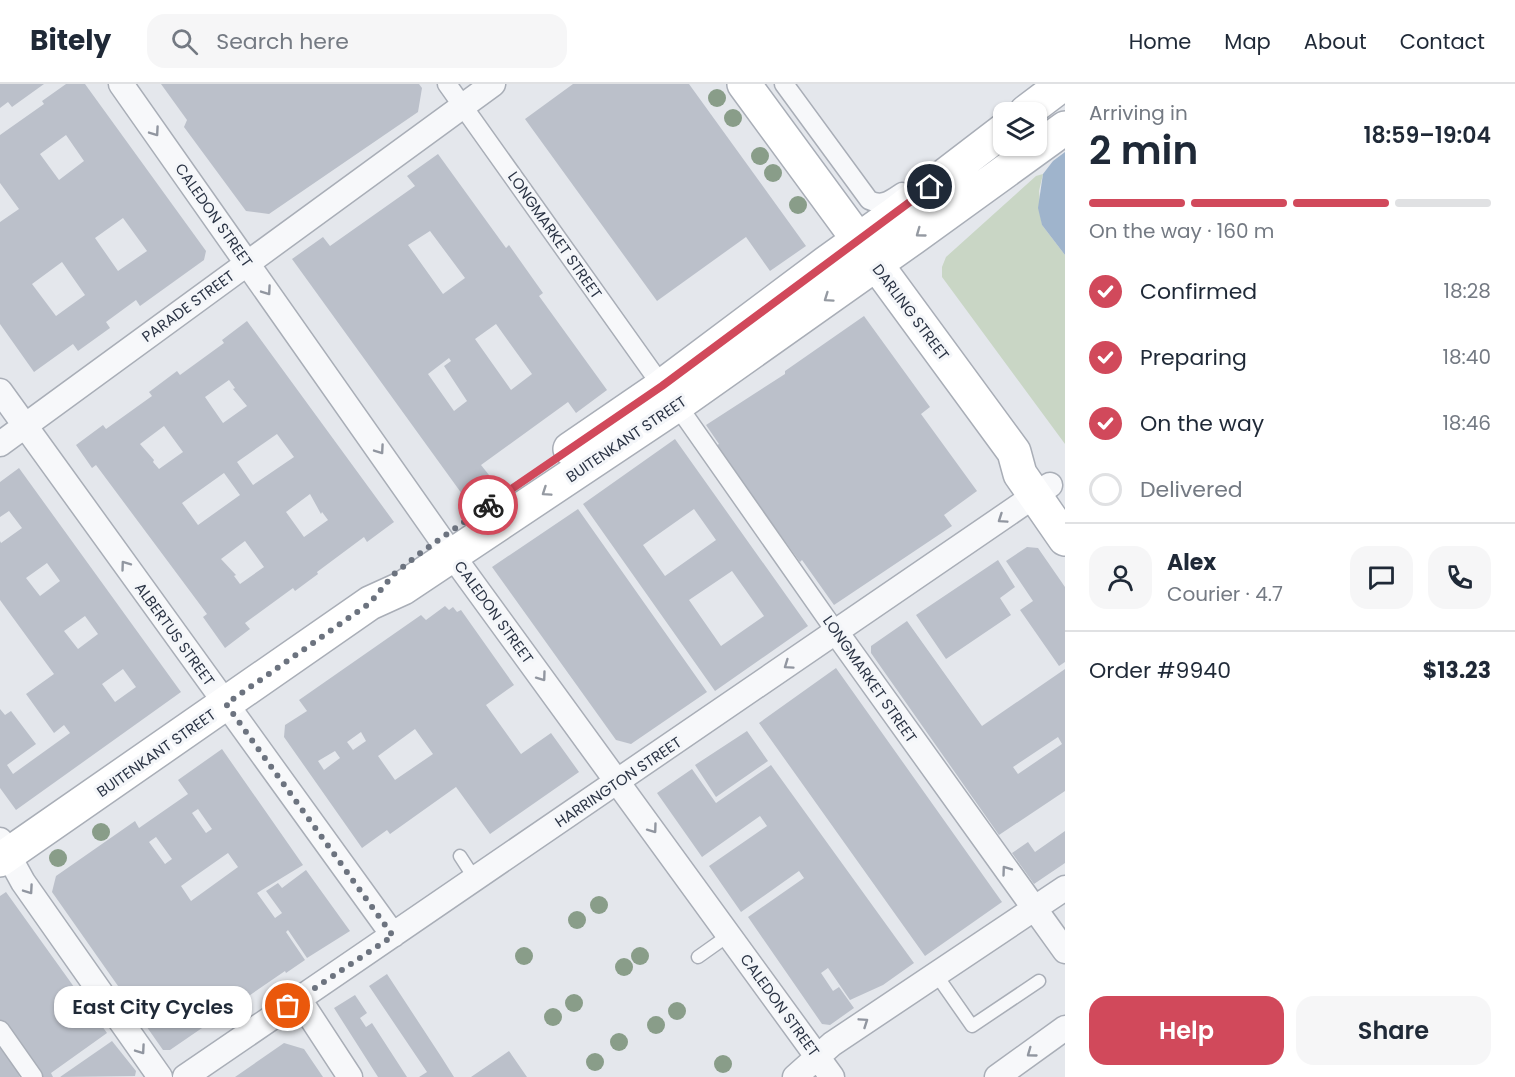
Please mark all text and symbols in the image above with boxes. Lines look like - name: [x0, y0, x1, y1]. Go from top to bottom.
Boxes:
- search box: [147, 14, 567, 68]
- text: Bitely: [30, 21, 111, 60]
- icon: search: [168, 25, 201, 58]
- text: Search here: [216, 26, 349, 57]
- text: Home: [1129, 27, 1191, 56]
- text: Map: [1224, 27, 1271, 56]
- text: About: [1304, 27, 1367, 56]
- text: Contact: [1400, 27, 1485, 56]
- text: Arriving in: [1089, 99, 1188, 127]
- map controls: [993, 102, 1047, 156]
- button: layers: [993, 102, 1047, 156]
- text: 18:59–19:04: [1363, 120, 1491, 151]
- text: 2 min: [1089, 123, 1198, 178]
- one-way arrow: [148, 125, 159, 136]
- street label: CALEDON STREET: [170, 159, 258, 271]
- pin: [904, 161, 955, 212]
- street label: LONGMARKET STREET: [503, 167, 607, 303]
- icon: home: [913, 170, 946, 203]
- text: On the way · 160 m: [1089, 217, 1274, 245]
- one-way arrow: [915, 226, 926, 237]
- street label: DARLING STREET: [868, 259, 954, 365]
- street label: PARADE STREET: [137, 265, 239, 347]
- icon: check: [1089, 275, 1122, 308]
- text: Confirmed: [1140, 276, 1257, 307]
- text: 18:28: [1444, 277, 1491, 305]
- one-way arrow: [260, 284, 271, 295]
- one-way arrow: [823, 291, 834, 302]
- icon: check: [1089, 341, 1122, 374]
- text: Preparing: [1140, 342, 1247, 373]
- text: 18:40: [1443, 343, 1491, 371]
- street label: BUITENKANT STREET: [562, 391, 690, 487]
- icon: check: [1089, 407, 1122, 440]
- text: On the way: [1140, 408, 1264, 439]
- text: 18:46: [1442, 409, 1491, 437]
- one-way arrow: [372, 444, 383, 455]
- text: Delivered: [1140, 474, 1243, 505]
- courier: [458, 475, 518, 535]
- one-way arrow: [542, 485, 553, 496]
- icon: bike: [472, 489, 505, 522]
- one-way arrow: [998, 511, 1008, 523]
- button: person: [1089, 546, 1152, 609]
- button: chat: [1350, 546, 1413, 609]
- button: phone: [1428, 546, 1491, 609]
- text: Alex: [1167, 547, 1216, 578]
- street label: CALEDON STREET: [450, 556, 538, 668]
- one-way arrow: [121, 560, 132, 571]
- street label: ALBERTUS STREET: [130, 578, 220, 690]
- text: Courier · 4.7: [1167, 580, 1283, 608]
- street label: LONGMARKET STREET: [818, 611, 922, 747]
- text: Order #9940: [1089, 655, 1231, 686]
- text: $13.23: [1423, 655, 1491, 686]
- one-way arrow: [784, 658, 795, 669]
- one-way arrow: [535, 671, 546, 682]
- street label: BUITENKANT STREET: [92, 704, 220, 802]
- street label: HARRINGTON STREET: [551, 732, 685, 832]
- one-way arrow: [646, 823, 657, 834]
- one-way arrow: [1003, 865, 1014, 876]
- one-way arrow: [22, 884, 33, 895]
- street label: CALEDON STREET: [736, 949, 824, 1061]
- pin: [262, 980, 313, 1031]
- callout: East City Cycles: [54, 985, 252, 1027]
- icon: bag: [271, 989, 304, 1022]
- text: East City Cycles: [72, 993, 234, 1021]
- button: Help: [1089, 996, 1284, 1065]
- button: Share: [1296, 996, 1491, 1065]
- one-way arrow: [858, 1018, 869, 1029]
- one-way arrow: [134, 1044, 145, 1055]
- one-way arrow: [1027, 1045, 1038, 1056]

